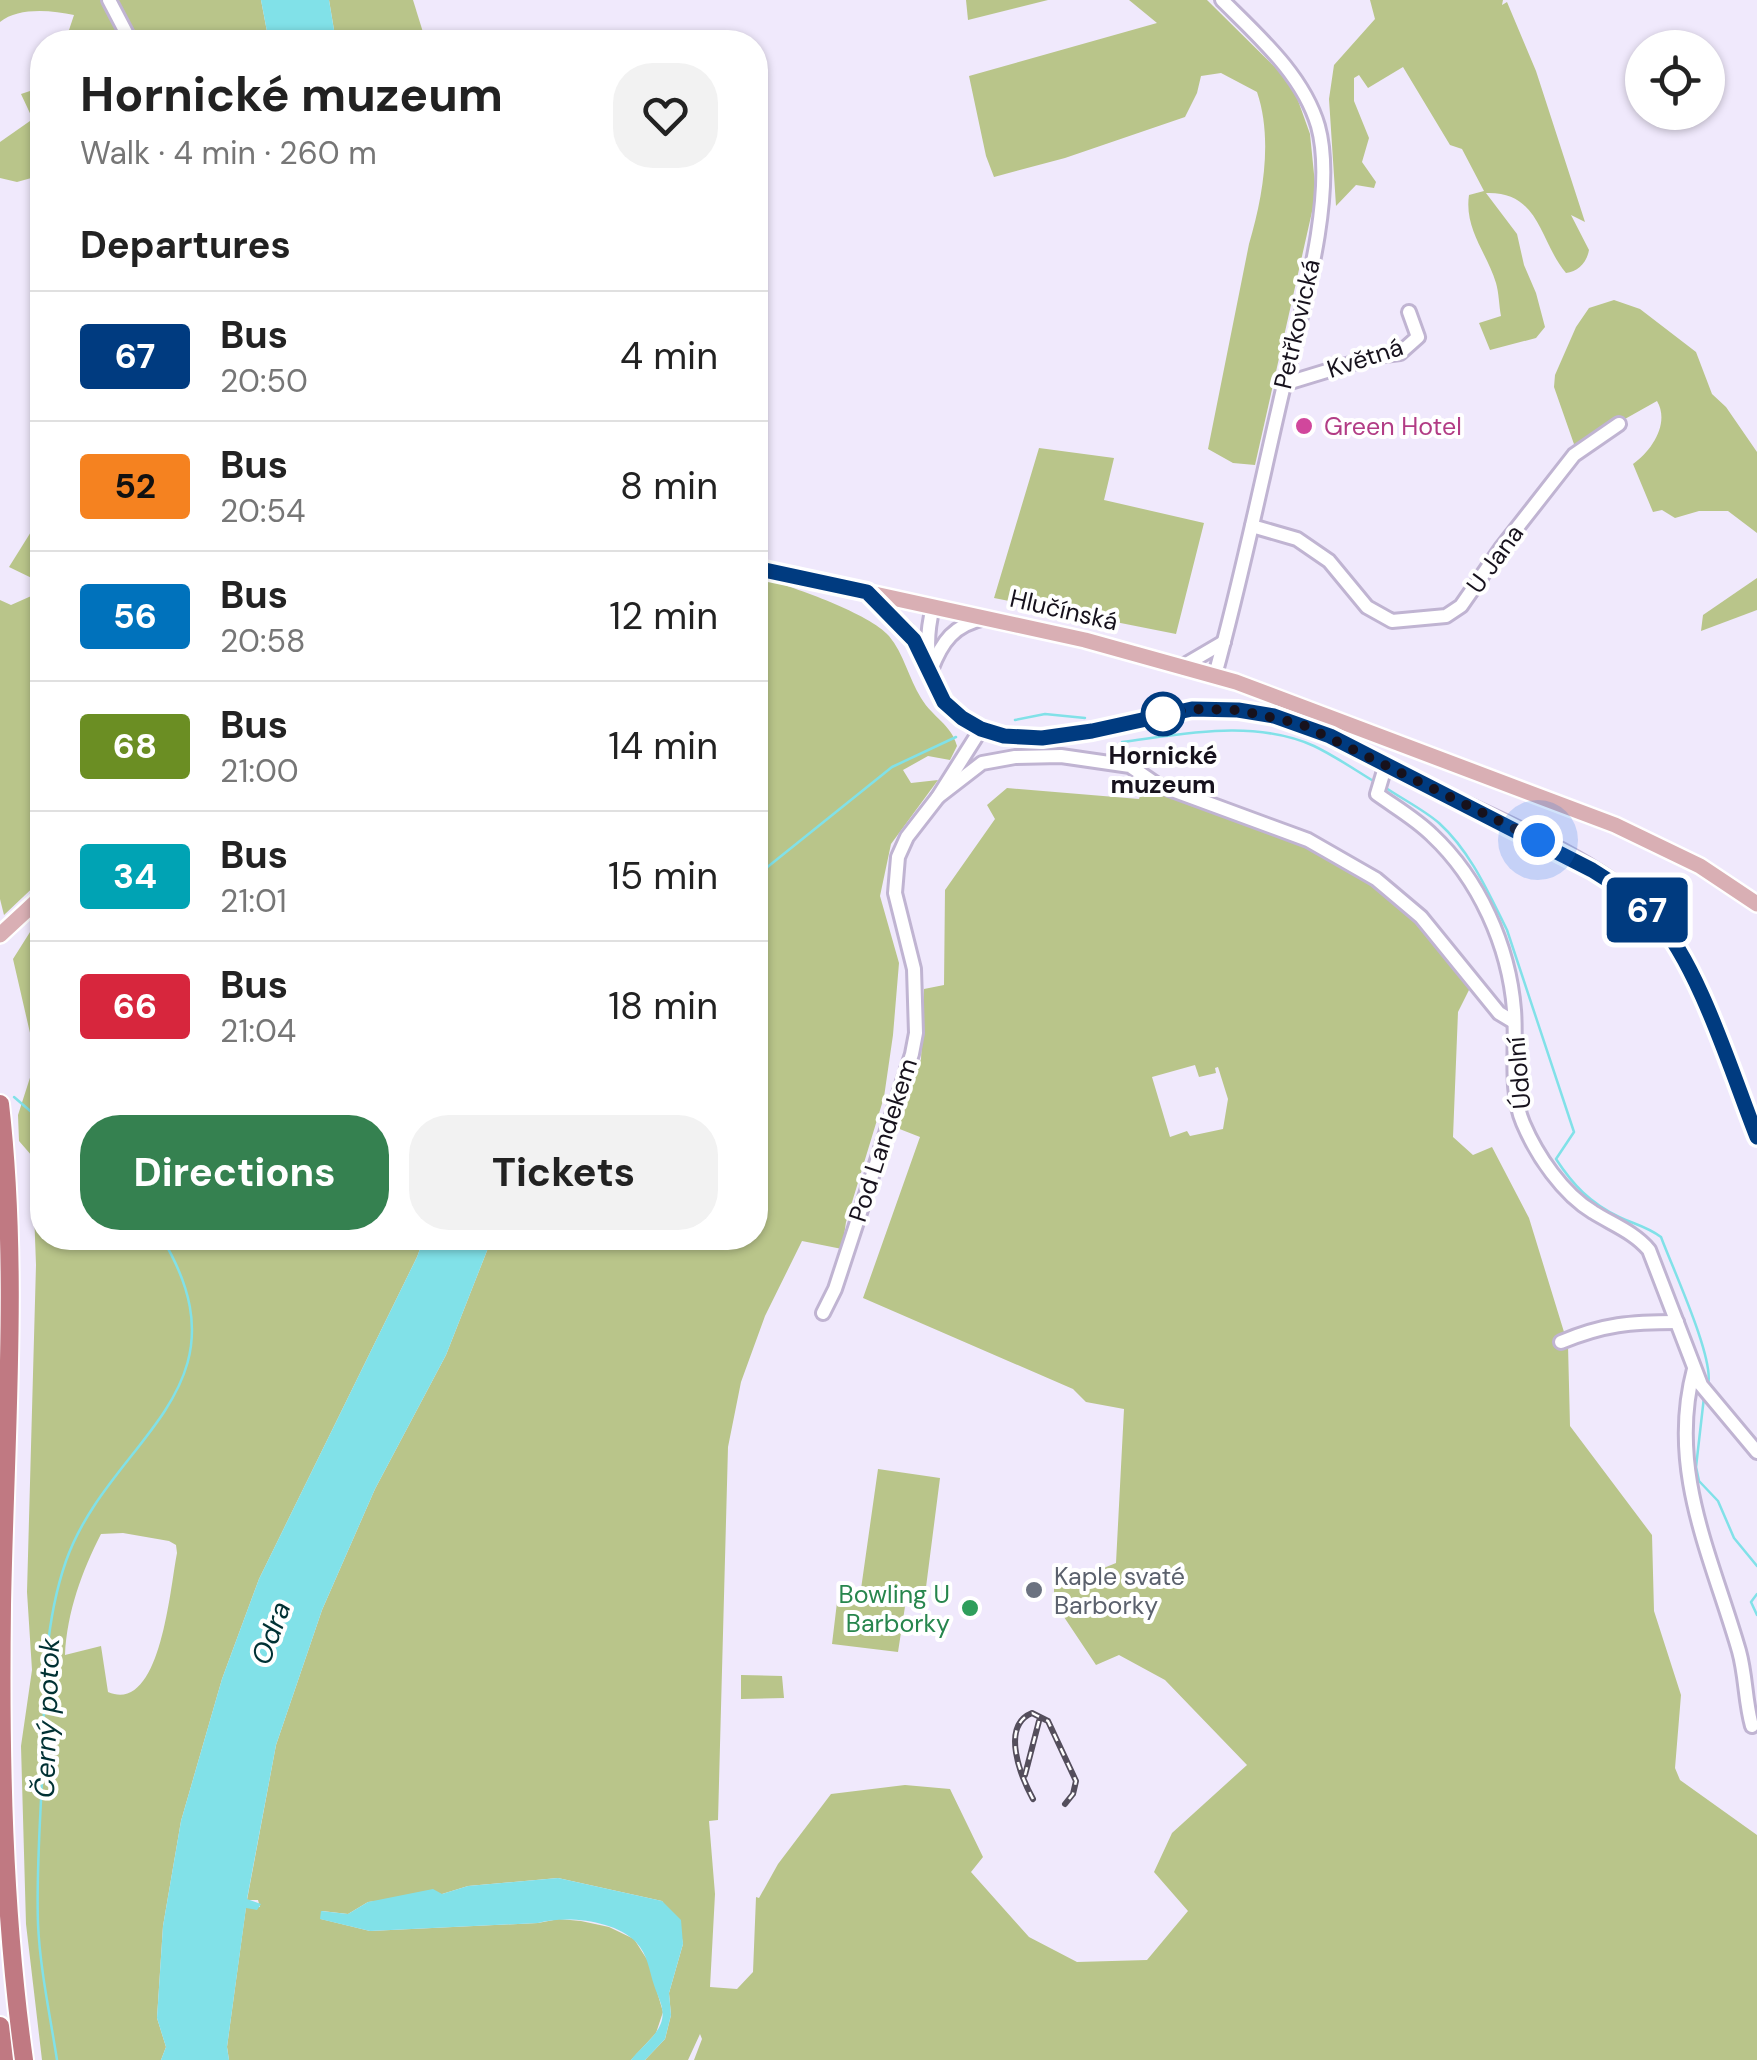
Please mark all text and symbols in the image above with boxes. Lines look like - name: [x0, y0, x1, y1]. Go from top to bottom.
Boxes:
- map controls: [1625, 30, 1725, 130]
- button: locate: [1625, 30, 1725, 130]
- text: Hornické muzeum: [80, 63, 503, 126]
- button: heart: [613, 63, 718, 168]
- text: Walk · 4 min · 260 m: [80, 132, 377, 174]
- text: Departures: [80, 220, 291, 270]
- street label: Petřkovická: [1266, 256, 1328, 392]
- text: Bus: [220, 310, 288, 360]
- street label: Květná: [1323, 330, 1407, 386]
- text: 4 min: [620, 331, 718, 381]
- text: 67: [115, 333, 155, 379]
- text: 20:50: [220, 360, 308, 402]
- place label: Green Hotel: [1324, 410, 1462, 443]
- marker: Green Hotel: [1293, 415, 1315, 437]
- text: Bus: [220, 440, 288, 490]
- text: 8 min: [620, 461, 718, 511]
- text: 52: [114, 463, 156, 509]
- text: 20:54: [220, 490, 305, 532]
- street label: U Jana: [1459, 518, 1531, 600]
- text: Bus: [220, 570, 288, 620]
- street label: Hlučínská: [1007, 582, 1121, 638]
- text: 12 min: [609, 591, 718, 641]
- text: 56: [113, 593, 157, 639]
- text: 20:58: [220, 620, 305, 662]
- marker: Hornické muzeum: [1142, 693, 1184, 735]
- text: Bus: [220, 700, 288, 750]
- text: 14 min: [608, 721, 718, 771]
- text: 68: [113, 723, 157, 769]
- place label: Hornické muzeum: [1108, 739, 1218, 801]
- text: 21:00: [220, 750, 299, 792]
- your location: [1513, 815, 1563, 865]
- text: Bus: [220, 830, 288, 880]
- text: 15 min: [608, 851, 718, 901]
- text: 34: [113, 853, 157, 899]
- line badge: 67: [1602, 878, 1692, 942]
- text: 21:01: [220, 880, 287, 922]
- text: 67: [1627, 887, 1667, 933]
- text: Bus: [220, 960, 288, 1010]
- text: 18 min: [608, 981, 718, 1031]
- text: 66: [113, 983, 157, 1029]
- text: 21:04: [220, 1010, 296, 1052]
- street label: Údolní: [1499, 1035, 1539, 1110]
- street label: Pod Landekem: [841, 1054, 925, 1226]
- button: Directions: [80, 1115, 389, 1230]
- button: Tickets: [409, 1115, 718, 1230]
- place label: Kaple svaté Barborky: [1054, 1560, 1185, 1622]
- place label: Bowling U Barborky: [839, 1578, 950, 1640]
- marker: Kaple svaté Barborky: [1023, 1579, 1045, 1601]
- water label: Odra: [242, 1596, 300, 1670]
- marker: Bowling U Barborky: [959, 1597, 981, 1619]
- water label: Černý potok: [26, 1636, 68, 1799]

